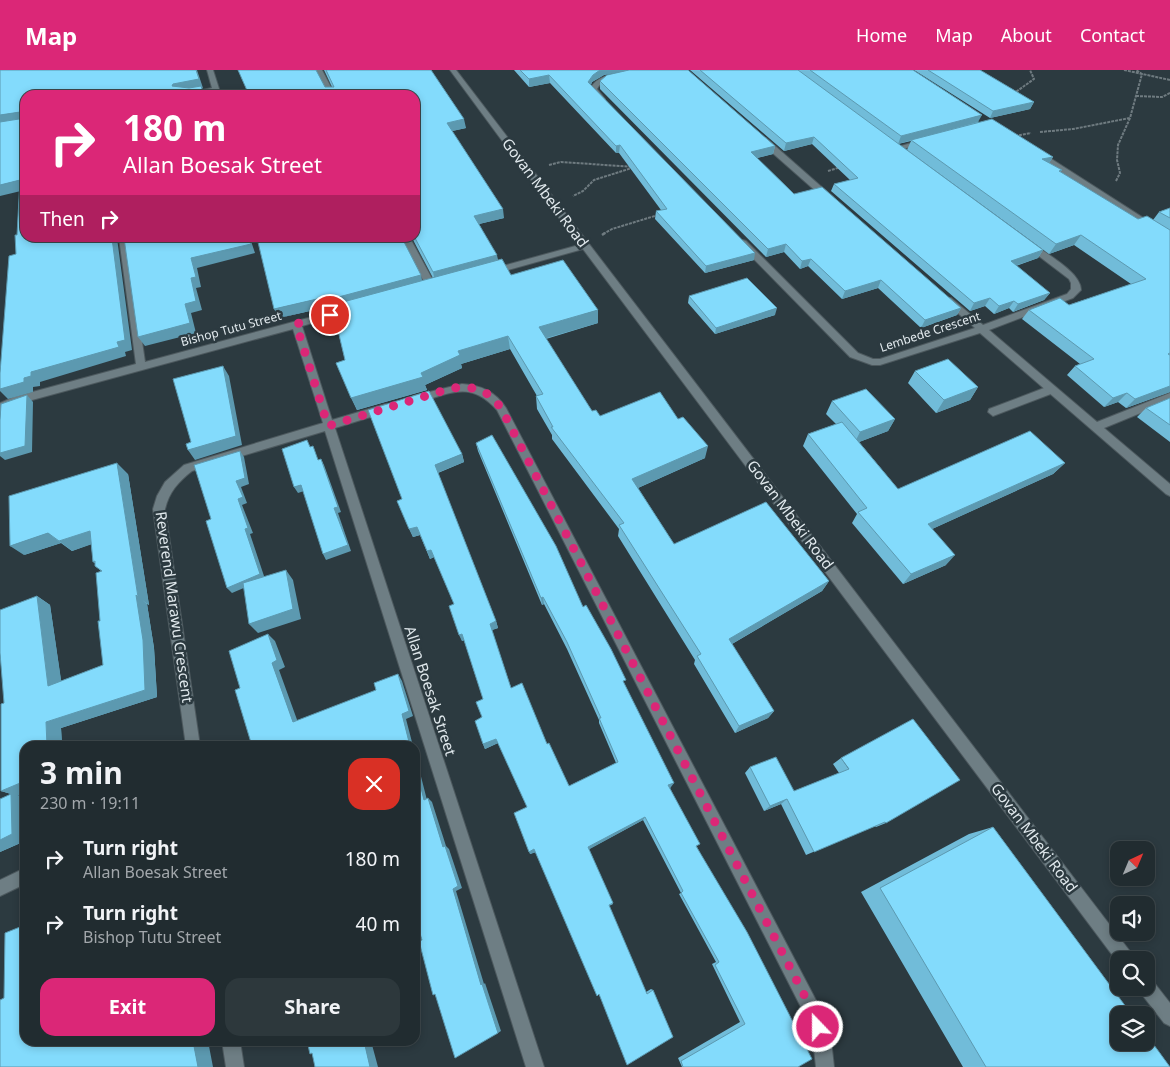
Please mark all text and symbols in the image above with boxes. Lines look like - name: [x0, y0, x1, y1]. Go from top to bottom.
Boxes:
- text: Map: [25, 19, 77, 52]
- text: Home: [856, 23, 907, 47]
- text: Map: [935, 23, 973, 47]
- text: About: [1001, 23, 1052, 47]
- text: Contact: [1080, 23, 1145, 47]
- text: 180 m: [123, 104, 226, 151]
- icon: right: [40, 110, 105, 175]
- street label: Govan Mbeki Road: [498, 134, 594, 251]
- text: Allan Boesak Street: [123, 149, 322, 179]
- icon: right: [95, 205, 123, 233]
- text: Then: [40, 206, 85, 232]
- pin: [309, 294, 351, 336]
- icon: arrive: [316, 301, 344, 329]
- street label: Bishop Tutu Street: [179, 307, 284, 350]
- street label: Lembede Crescent: [877, 307, 983, 356]
- street label: Govan Mbeki Road: [743, 456, 839, 573]
- street label: Reverend Marawu Crescent: [152, 510, 198, 704]
- street label: Allan Boesak Street: [400, 623, 462, 759]
- text: 3 min: [40, 752, 123, 793]
- button: close: [348, 758, 400, 810]
- street label: Govan Mbeki Road: [987, 779, 1083, 896]
- text: 230 m · 19:11: [40, 792, 140, 814]
- text: Turn right: [83, 835, 178, 861]
- north arrow: [1110, 841, 1155, 886]
- map controls: [1110, 841, 1155, 1051]
- icon: right: [40, 845, 68, 873]
- text: 180 m: [345, 846, 400, 872]
- text: Allan Boesak Street: [83, 861, 228, 883]
- button: sound: [1110, 896, 1155, 941]
- text: Turn right: [83, 900, 178, 926]
- icon: right: [40, 910, 68, 938]
- text: 40 m: [356, 911, 400, 937]
- text: Bishop Tutu Street: [83, 926, 221, 948]
- button: search: [1110, 951, 1155, 996]
- button: Exit: [40, 978, 215, 1036]
- button: Share: [225, 978, 400, 1036]
- position arrow: [791, 1000, 843, 1052]
- button: layers: [1110, 1006, 1155, 1051]

